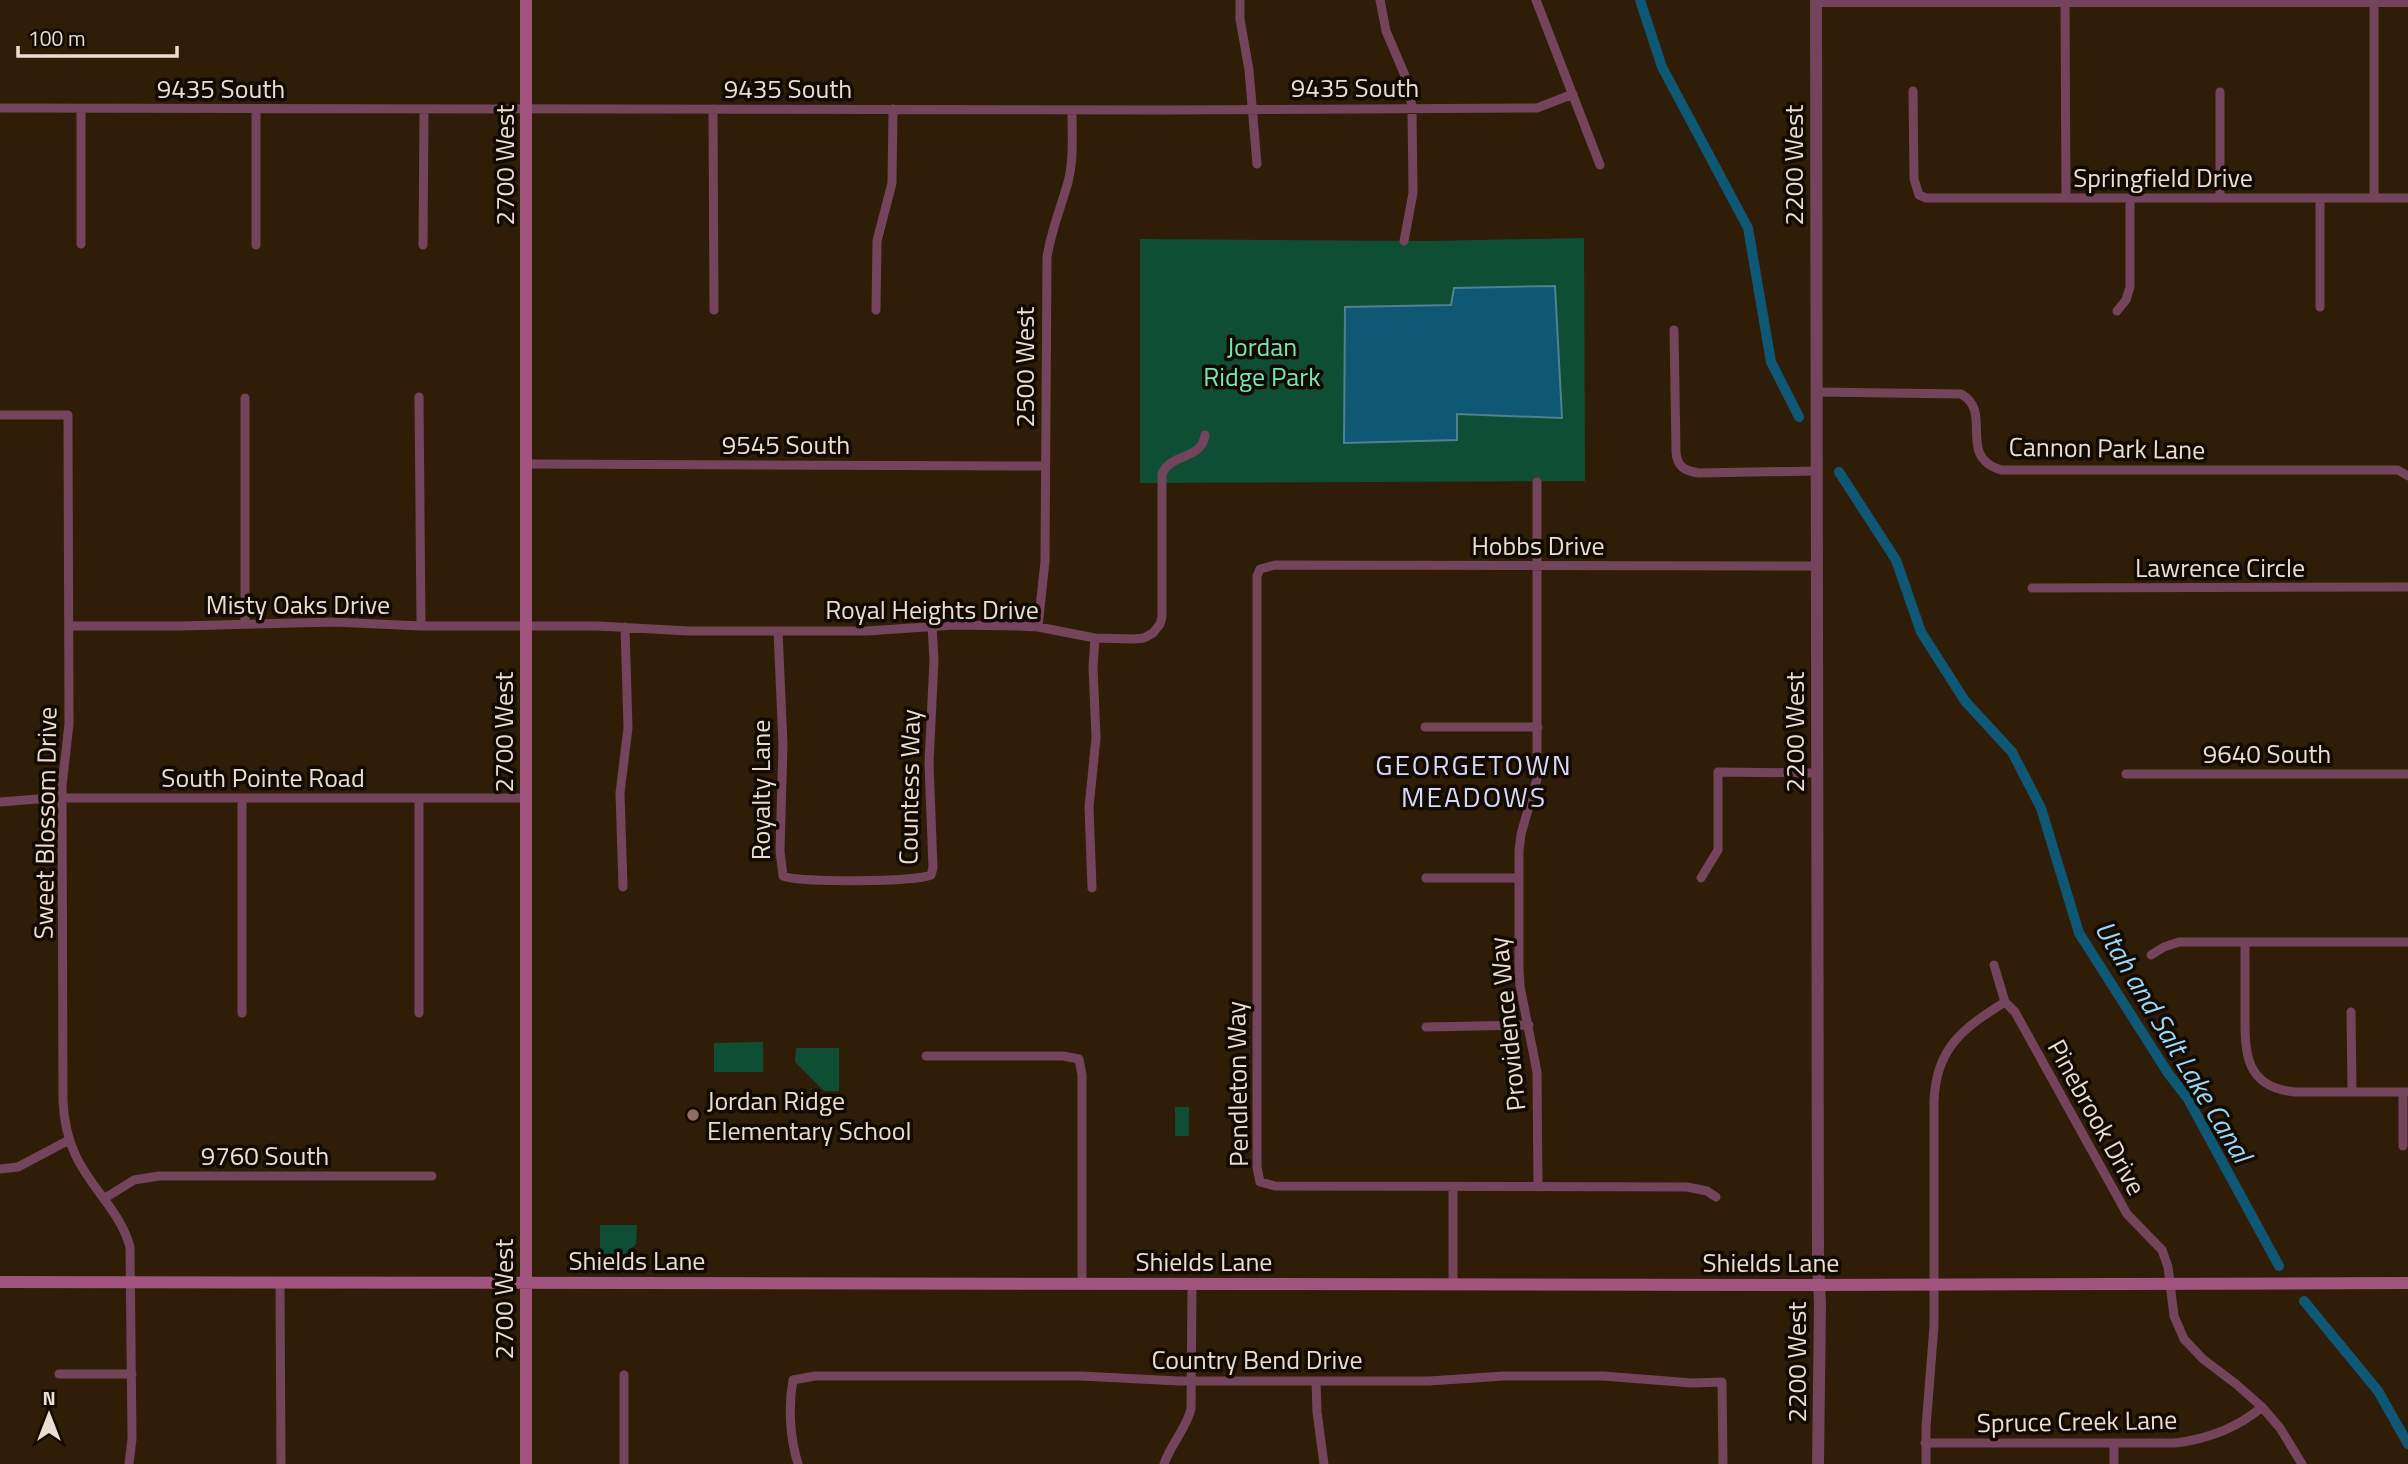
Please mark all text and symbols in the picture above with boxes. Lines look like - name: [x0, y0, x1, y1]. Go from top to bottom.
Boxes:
- scale bar: [18, 14, 177, 58]
- text: 100 m: [28, 22, 85, 54]
- street label: 9435 South: [1291, 68, 1419, 107]
- street label: 9435 South: [157, 69, 285, 108]
- street label: 9435 South: [724, 69, 852, 108]
- street label: 2700 West: [485, 105, 524, 225]
- street label: 2200 West: [1774, 105, 1813, 225]
- street label: Springfield Drive: [2073, 158, 2253, 197]
- street label: 2500 West: [1005, 307, 1044, 427]
- park label: Jordan Ridge Park: [1203, 327, 1321, 396]
- street label: 9545 South: [722, 425, 850, 464]
- street label: Cannon Park Lane: [2008, 427, 2206, 469]
- street label: Hobbs Drive: [1471, 526, 1605, 565]
- street label: Lawrence Circle: [2135, 548, 2305, 587]
- street label: Misty Oaks Drive: [206, 585, 390, 624]
- street label: Royal Heights Drive: [825, 590, 1039, 629]
- street label: 2700 West: [484, 672, 523, 792]
- street label: 2200 West: [1775, 672, 1814, 792]
- street label: Sweet Blossom Drive: [23, 706, 67, 940]
- street label: Countess Way: [888, 709, 930, 865]
- street label: Royalty Lane: [741, 720, 780, 860]
- street label: 9640 South: [2203, 734, 2331, 773]
- district label: GEORGETOWN MEADOWS: [1375, 743, 1573, 818]
- street label: South Pointe Road: [161, 758, 365, 797]
- water label: Utah and Salt Lake Canal: [2085, 912, 2265, 1173]
- street label: Providence Way: [1478, 935, 1536, 1113]
- street label: Pendleton Way: [1216, 1001, 1258, 1167]
- street label: Pinebrook Drive: [2038, 1032, 2156, 1202]
- place label: Jordan Ridge Elementary School: [707, 1081, 912, 1150]
- marker: Jordan Ridge Elementary School: [685, 1107, 701, 1123]
- street label: 9760 South: [201, 1136, 329, 1175]
- street label: 2700 West: [484, 1239, 523, 1359]
- street label: Shields Lane: [568, 1241, 706, 1280]
- street label: Shields Lane: [1135, 1242, 1273, 1281]
- street label: Shields Lane: [1702, 1243, 1840, 1282]
- street label: 2200 West: [1777, 1302, 1816, 1422]
- street label: Country Bend Drive: [1151, 1340, 1363, 1379]
- north arrow: [14, 1380, 84, 1450]
- text: N: [42, 1383, 56, 1412]
- street label: Spruce Creek Lane: [1976, 1400, 2178, 1442]

